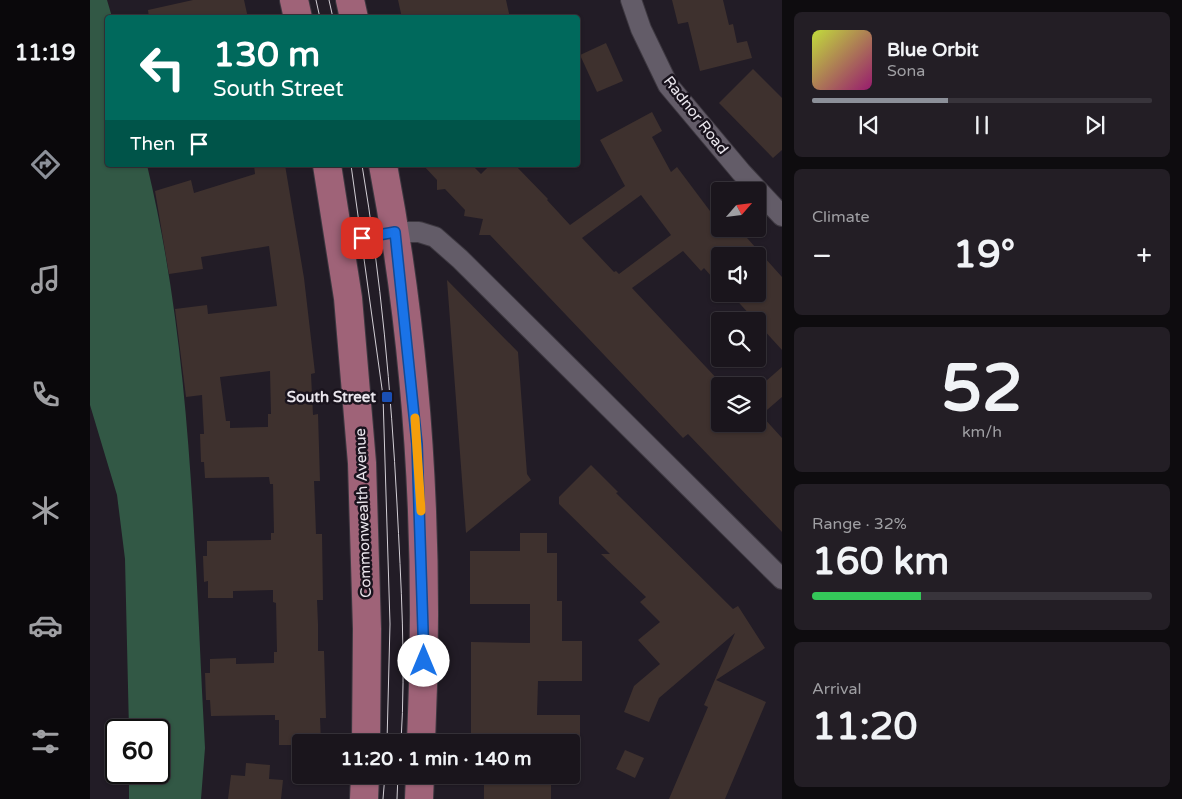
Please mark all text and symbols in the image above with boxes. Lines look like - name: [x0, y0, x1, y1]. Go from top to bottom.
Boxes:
- text: 130 m: [213, 34, 320, 76]
- icon: left: [130, 35, 195, 100]
- text: Blue Orbit: [887, 39, 979, 61]
- text: 11:19: [15, 40, 75, 66]
- text: Sona: [887, 61, 925, 81]
- street label: Radnor Road: [660, 72, 732, 158]
- text: South Street: [213, 76, 344, 102]
- icon: previous: [855, 111, 883, 139]
- icon: pause: [968, 111, 996, 139]
- icon: next: [1081, 111, 1109, 139]
- icon: arrive: [185, 130, 213, 158]
- text: Then: [130, 133, 175, 155]
- icon: directions: [28, 147, 63, 182]
- north arrow: [711, 182, 766, 238]
- map controls: [711, 182, 766, 432]
- text: Climate: [812, 207, 870, 227]
- pin: [341, 217, 383, 259]
- icon: arrive: [348, 224, 376, 252]
- text: 19°: [953, 232, 1015, 278]
- text: −: [812, 239, 832, 273]
- text: +: [1136, 239, 1152, 273]
- button: sound: [711, 247, 766, 302]
- icon: music: [28, 262, 63, 297]
- button: search: [711, 312, 766, 367]
- text: 52: [941, 350, 1023, 429]
- icon: phone: [28, 377, 63, 412]
- button: layers: [711, 377, 766, 432]
- place label: South Street: [287, 388, 376, 406]
- marker: South Street: [380, 390, 394, 404]
- text: km/h: [962, 422, 1002, 442]
- street label: Commonwealth Avenue: [351, 428, 375, 598]
- icon: climate: [28, 493, 63, 528]
- text: Range · 32%: [812, 514, 907, 534]
- text: 160 km: [812, 539, 949, 585]
- icon: car: [28, 608, 63, 643]
- position arrow: [397, 634, 449, 686]
- text: Arrival: [812, 679, 861, 699]
- text: 11:20: [812, 704, 917, 750]
- speed limit sign: 60: [105, 719, 170, 784]
- icon: filters: [28, 724, 63, 759]
- text: 11:20 · 1 min · 140 m: [340, 748, 532, 770]

